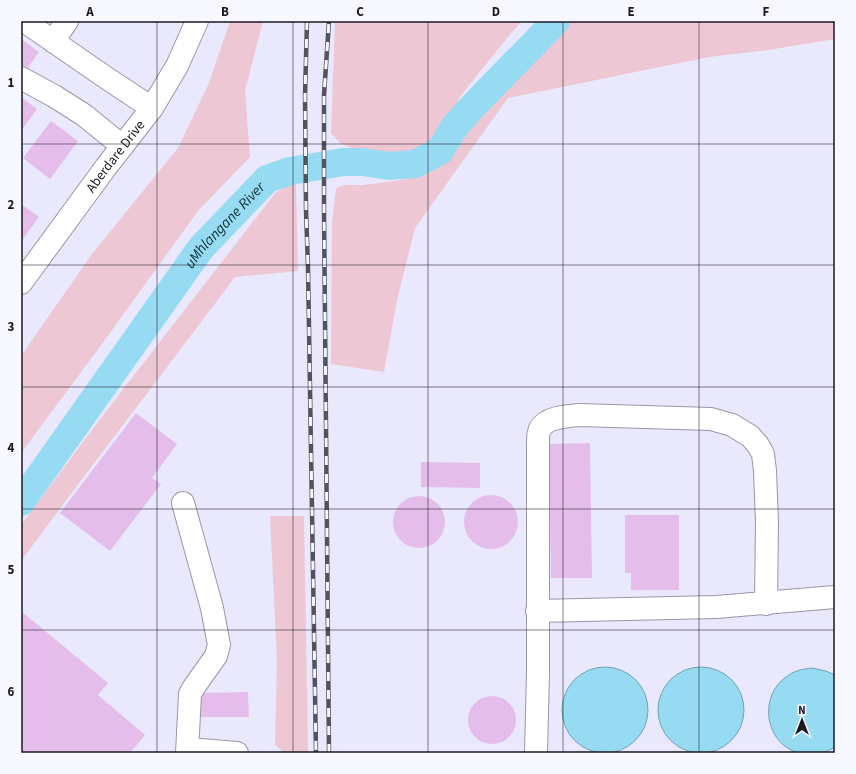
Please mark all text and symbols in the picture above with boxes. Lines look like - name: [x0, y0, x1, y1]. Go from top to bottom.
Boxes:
- text: A: [85, 3, 94, 21]
- text: B: [221, 3, 229, 21]
- text: C: [356, 3, 364, 21]
- text: D: [492, 3, 500, 21]
- text: E: [627, 3, 635, 21]
- text: F: [763, 3, 770, 21]
- text: 1: [8, 74, 15, 92]
- street label: Aberdare Drive: [81, 116, 150, 197]
- water label: uMhlangane River: [180, 177, 270, 273]
- text: 2: [8, 196, 15, 214]
- text: 3: [8, 318, 15, 336]
- text: 4: [8, 439, 15, 457]
- text: 5: [8, 561, 15, 579]
- text: 6: [8, 683, 15, 701]
- north arrow: [782, 700, 822, 740]
- text: N: [798, 703, 806, 718]

